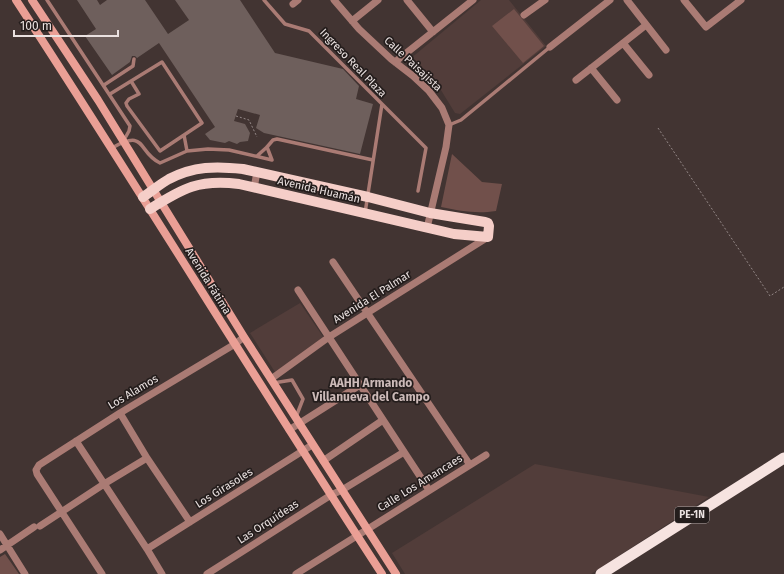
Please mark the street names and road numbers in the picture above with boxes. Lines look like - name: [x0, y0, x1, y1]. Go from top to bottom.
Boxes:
- street label: Ingreso Real Plaza: [317, 26, 389, 100]
- street label: Calle Paisajista: [381, 34, 445, 94]
- street label: Avenida Huamán: [276, 174, 362, 206]
- street label: Avenida Fátima: [182, 245, 234, 317]
- street label: Avenida El Palmar: [331, 267, 414, 326]
- street label: Los Alamos: [106, 372, 160, 412]
- street label: Calle Los Amancaes: [375, 452, 465, 514]
- street label: Los Girasoles: [193, 465, 255, 511]
- street label: Las Orquídeas: [235, 497, 301, 547]
- road number: PE-1N: [675, 507, 709, 523]

